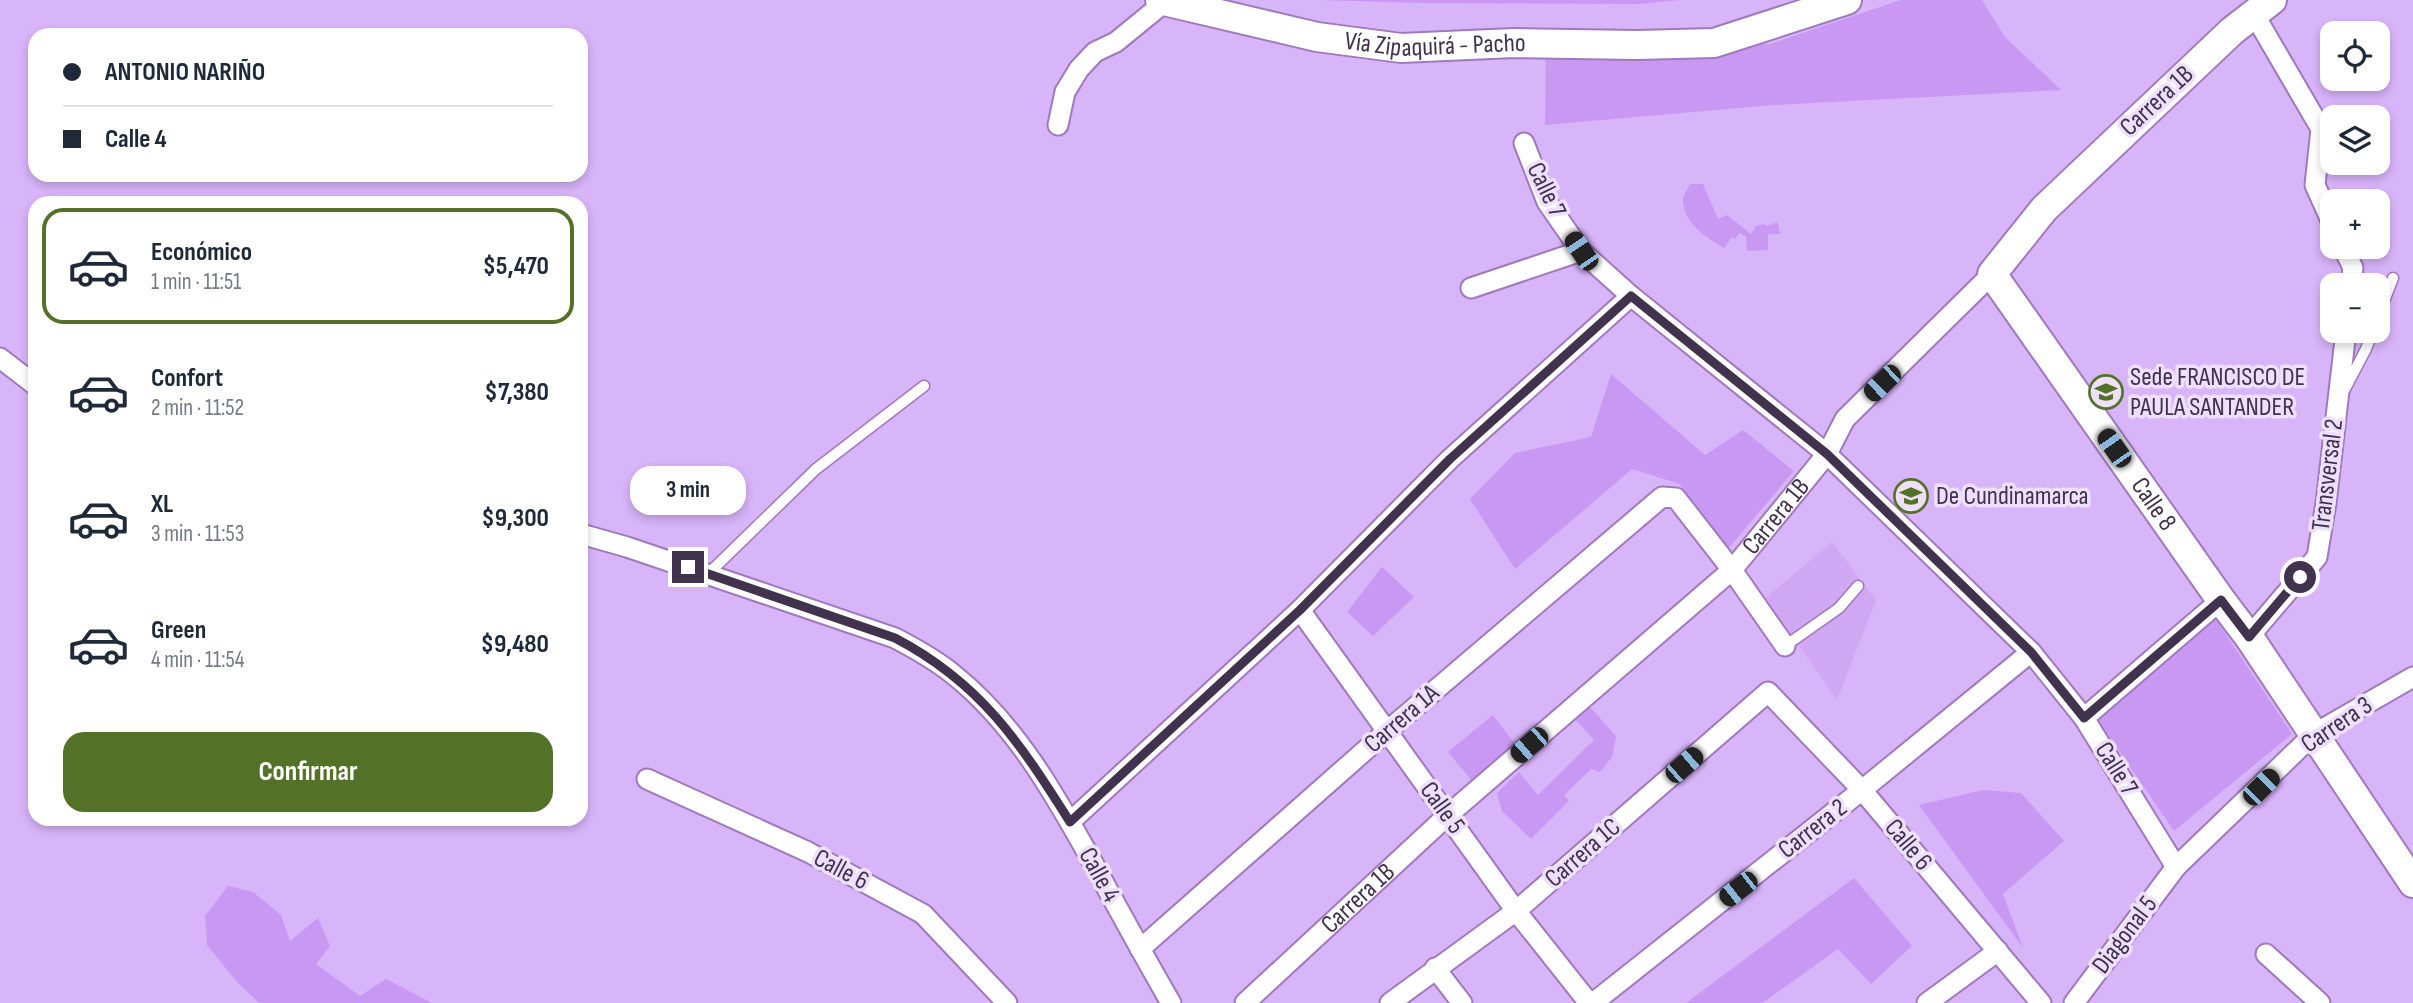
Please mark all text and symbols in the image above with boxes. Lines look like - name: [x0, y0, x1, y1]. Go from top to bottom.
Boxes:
- map controls: [2320, 21, 2390, 343]
- button: locate: [2320, 21, 2390, 91]
- street label: Vía Zipaquirá - Pacho: [1343, 25, 1526, 63]
- text: ANTONIO NARIÑO: [105, 57, 265, 88]
- street label: Carrera 1B: [2114, 59, 2200, 143]
- button: layers: [2320, 105, 2390, 175]
- text: Calle 4: [105, 124, 167, 155]
- street label: Calle 7: [1520, 158, 1573, 223]
- button: +: [2320, 189, 2390, 259]
- car: [1561, 228, 1602, 274]
- icon: car: [67, 235, 130, 298]
- text: Económico: [151, 237, 252, 268]
- text: $5,470: [483, 251, 549, 282]
- text: 1 min · 11:51: [151, 268, 241, 296]
- button: −: [2320, 273, 2390, 343]
- icon: car: [67, 361, 130, 424]
- car: [1860, 361, 1905, 405]
- place label: Sede FRANCISCO DE PAULA SANTANDER: [2130, 362, 2305, 423]
- text: Confort: [151, 363, 223, 394]
- school or university icon: Sede FRANCISCO DE PAULA SANTANDER: [2087, 373, 2125, 411]
- text: $7,380: [485, 377, 549, 408]
- text: 2 min · 11:52: [151, 394, 244, 422]
- street label: Transversal 2: [2306, 417, 2350, 533]
- car: [2094, 425, 2135, 471]
- callout: 3 min: [630, 466, 746, 514]
- street label: Carrera 1B: [1736, 472, 1816, 561]
- street label: Calle 8: [2124, 472, 2183, 537]
- text: 3 min: [666, 476, 710, 504]
- school or university icon: De Cundinamarca: [1892, 477, 1930, 515]
- place label: De Cundinamarca: [1936, 481, 2089, 512]
- icon: car: [67, 487, 130, 550]
- text: XL: [151, 489, 173, 520]
- text: $9,300: [481, 503, 549, 534]
- text: 3 min · 11:53: [151, 520, 244, 548]
- route end: [672, 551, 704, 583]
- route start: [2284, 561, 2316, 593]
- icon: car: [67, 613, 130, 676]
- text: Green: [151, 615, 206, 646]
- text: $9,480: [481, 629, 549, 660]
- text: 4 min · 11:54: [151, 646, 244, 674]
- street label: Carrera 1A: [1358, 678, 1446, 760]
- street label: Carrera 3: [2295, 690, 2379, 760]
- car: [1507, 723, 1552, 767]
- button: Confirmar: [63, 732, 553, 812]
- street label: Calle 7: [2088, 737, 2145, 802]
- car: [1662, 743, 1707, 787]
- car: [2239, 765, 2284, 809]
- street label: Calle 5: [1413, 776, 1471, 840]
- street label: Carrera 2: [1772, 792, 1854, 866]
- street label: Carrera 1C: [1539, 812, 1627, 894]
- street label: Calle 6: [1878, 813, 1938, 877]
- street label: Calle 4: [1072, 842, 1127, 908]
- street label: Calle 6: [808, 843, 874, 897]
- street label: Carrera 1B: [1315, 857, 1401, 940]
- car: [1715, 868, 1762, 910]
- street label: Diagonal 5: [2086, 890, 2164, 980]

